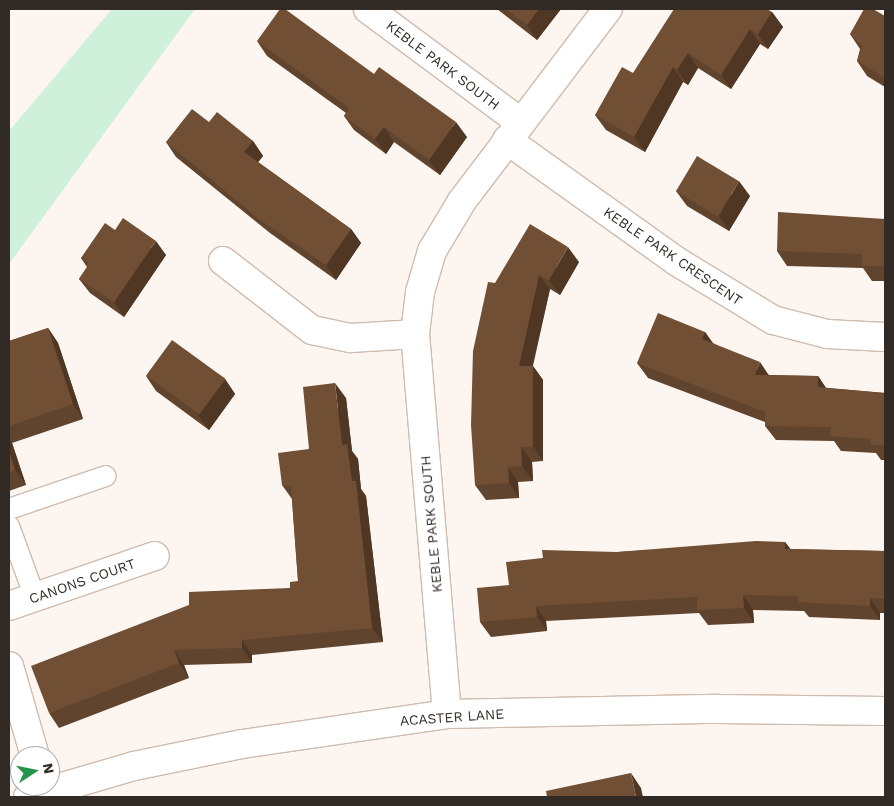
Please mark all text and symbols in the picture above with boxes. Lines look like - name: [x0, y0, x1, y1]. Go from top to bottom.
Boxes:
- street label: KEBLE PARK SOUTH: [383, 17, 503, 113]
- street label: KEBLE PARK CRESCENT: [600, 203, 746, 309]
- street label: KEBLE PARK SOUTH: [417, 455, 445, 593]
- street label: CANONS COURT: [27, 555, 137, 607]
- street label: ACASTER LANE: [399, 705, 505, 729]
- north arrow: [10, 746, 60, 796]
- text: N: [40, 762, 58, 775]

